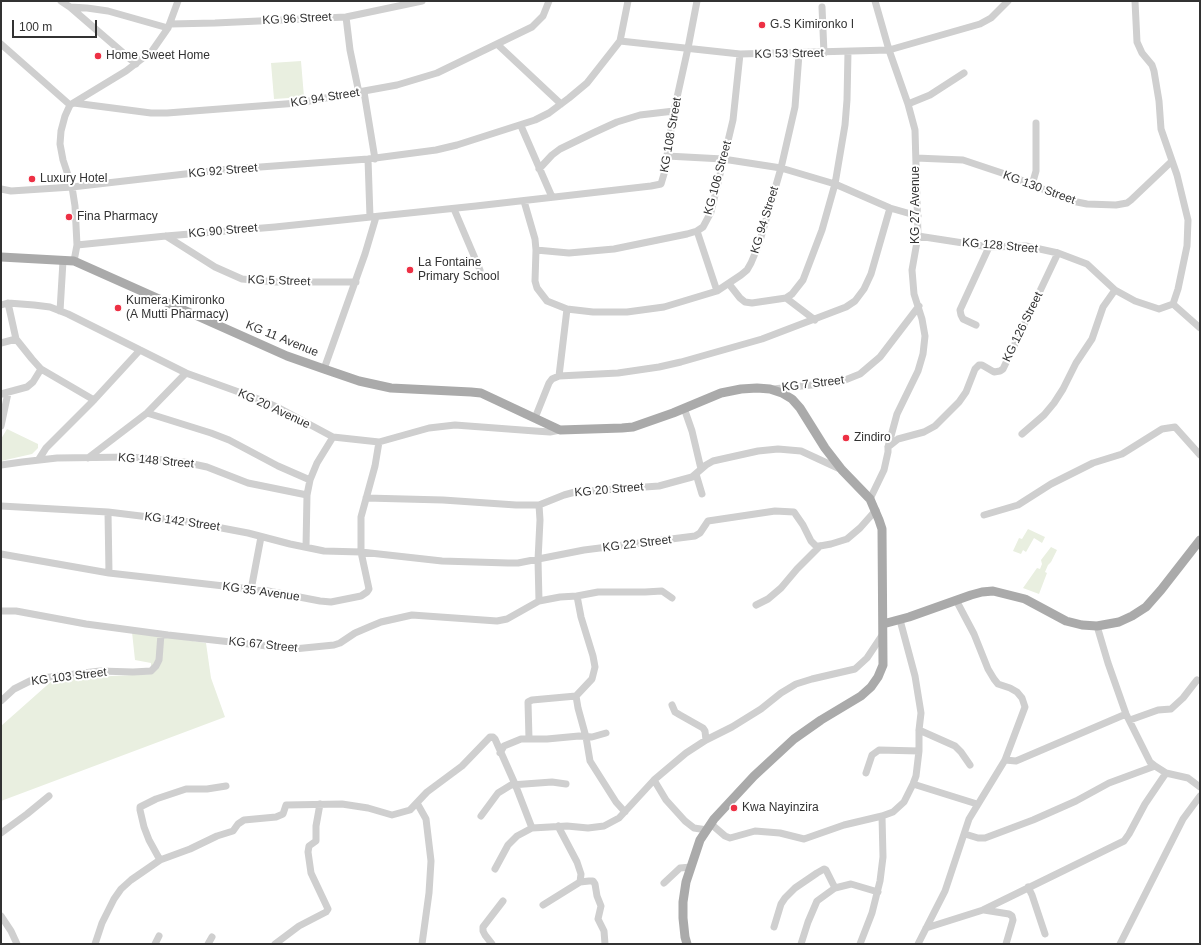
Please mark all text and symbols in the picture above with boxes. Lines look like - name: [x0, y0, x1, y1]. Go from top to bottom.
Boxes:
- street label: KG 96 Street: [262, 10, 332, 28]
- scale bar: [14, 12, 99, 38]
- place label: G.S Kimironko I: [770, 18, 854, 32]
- text: 100 m: [19, 20, 52, 34]
- marker: G.S Kimironko I: [757, 20, 767, 30]
- street label: KG 53 Street: [754, 46, 824, 62]
- place label: Home Sweet Home: [106, 49, 210, 63]
- marker: Home Sweet Home: [93, 51, 103, 61]
- street label: KG 94 Street: [290, 85, 360, 111]
- street label: KG 108 Street: [657, 96, 685, 174]
- street label: KG 106 Street: [701, 139, 735, 217]
- street label: KG 92 Street: [188, 161, 258, 181]
- street label: KG 27 Avenue: [909, 166, 923, 244]
- street label: KG 130 Street: [1001, 168, 1077, 208]
- place label: Luxury Hotel: [40, 172, 107, 186]
- marker: Luxury Hotel: [27, 174, 37, 184]
- street label: KG 94 Street: [748, 185, 782, 255]
- place label: Fina Pharmacy: [77, 210, 158, 224]
- marker: Fina Pharmacy: [64, 212, 74, 222]
- street label: KG 90 Street: [188, 221, 258, 241]
- street label: KG 128 Street: [961, 236, 1039, 256]
- place label: La Fontaine Primary School: [418, 256, 499, 284]
- marker: La Fontaine Primary School: [405, 265, 415, 275]
- street label: KG 5 Street: [247, 273, 311, 289]
- street label: KG 126 Street: [1000, 290, 1046, 364]
- place label: Kumera Kimironko (A Mutti Pharmacy): [126, 294, 229, 322]
- marker: Kumera Kimironko (A Mutti Pharmacy): [113, 303, 123, 313]
- street label: KG 11 Avenue: [244, 318, 320, 360]
- street label: KG 7 Street: [781, 373, 845, 395]
- street label: KG 20 Avenue: [236, 386, 312, 432]
- place label: Zindiro: [854, 431, 891, 445]
- marker: Zindiro: [841, 433, 851, 443]
- street label: KG 148 Street: [117, 451, 195, 471]
- street label: KG 20 Street: [574, 480, 644, 500]
- street label: KG 142 Street: [143, 510, 221, 534]
- street label: KG 22 Street: [602, 533, 672, 555]
- street label: KG 35 Avenue: [221, 579, 301, 605]
- street label: KG 67 Street: [228, 634, 298, 656]
- street label: KG 103 Street: [30, 665, 108, 689]
- place label: Kwa Nayinzira: [742, 801, 819, 815]
- marker: Kwa Nayinzira: [729, 803, 739, 813]

